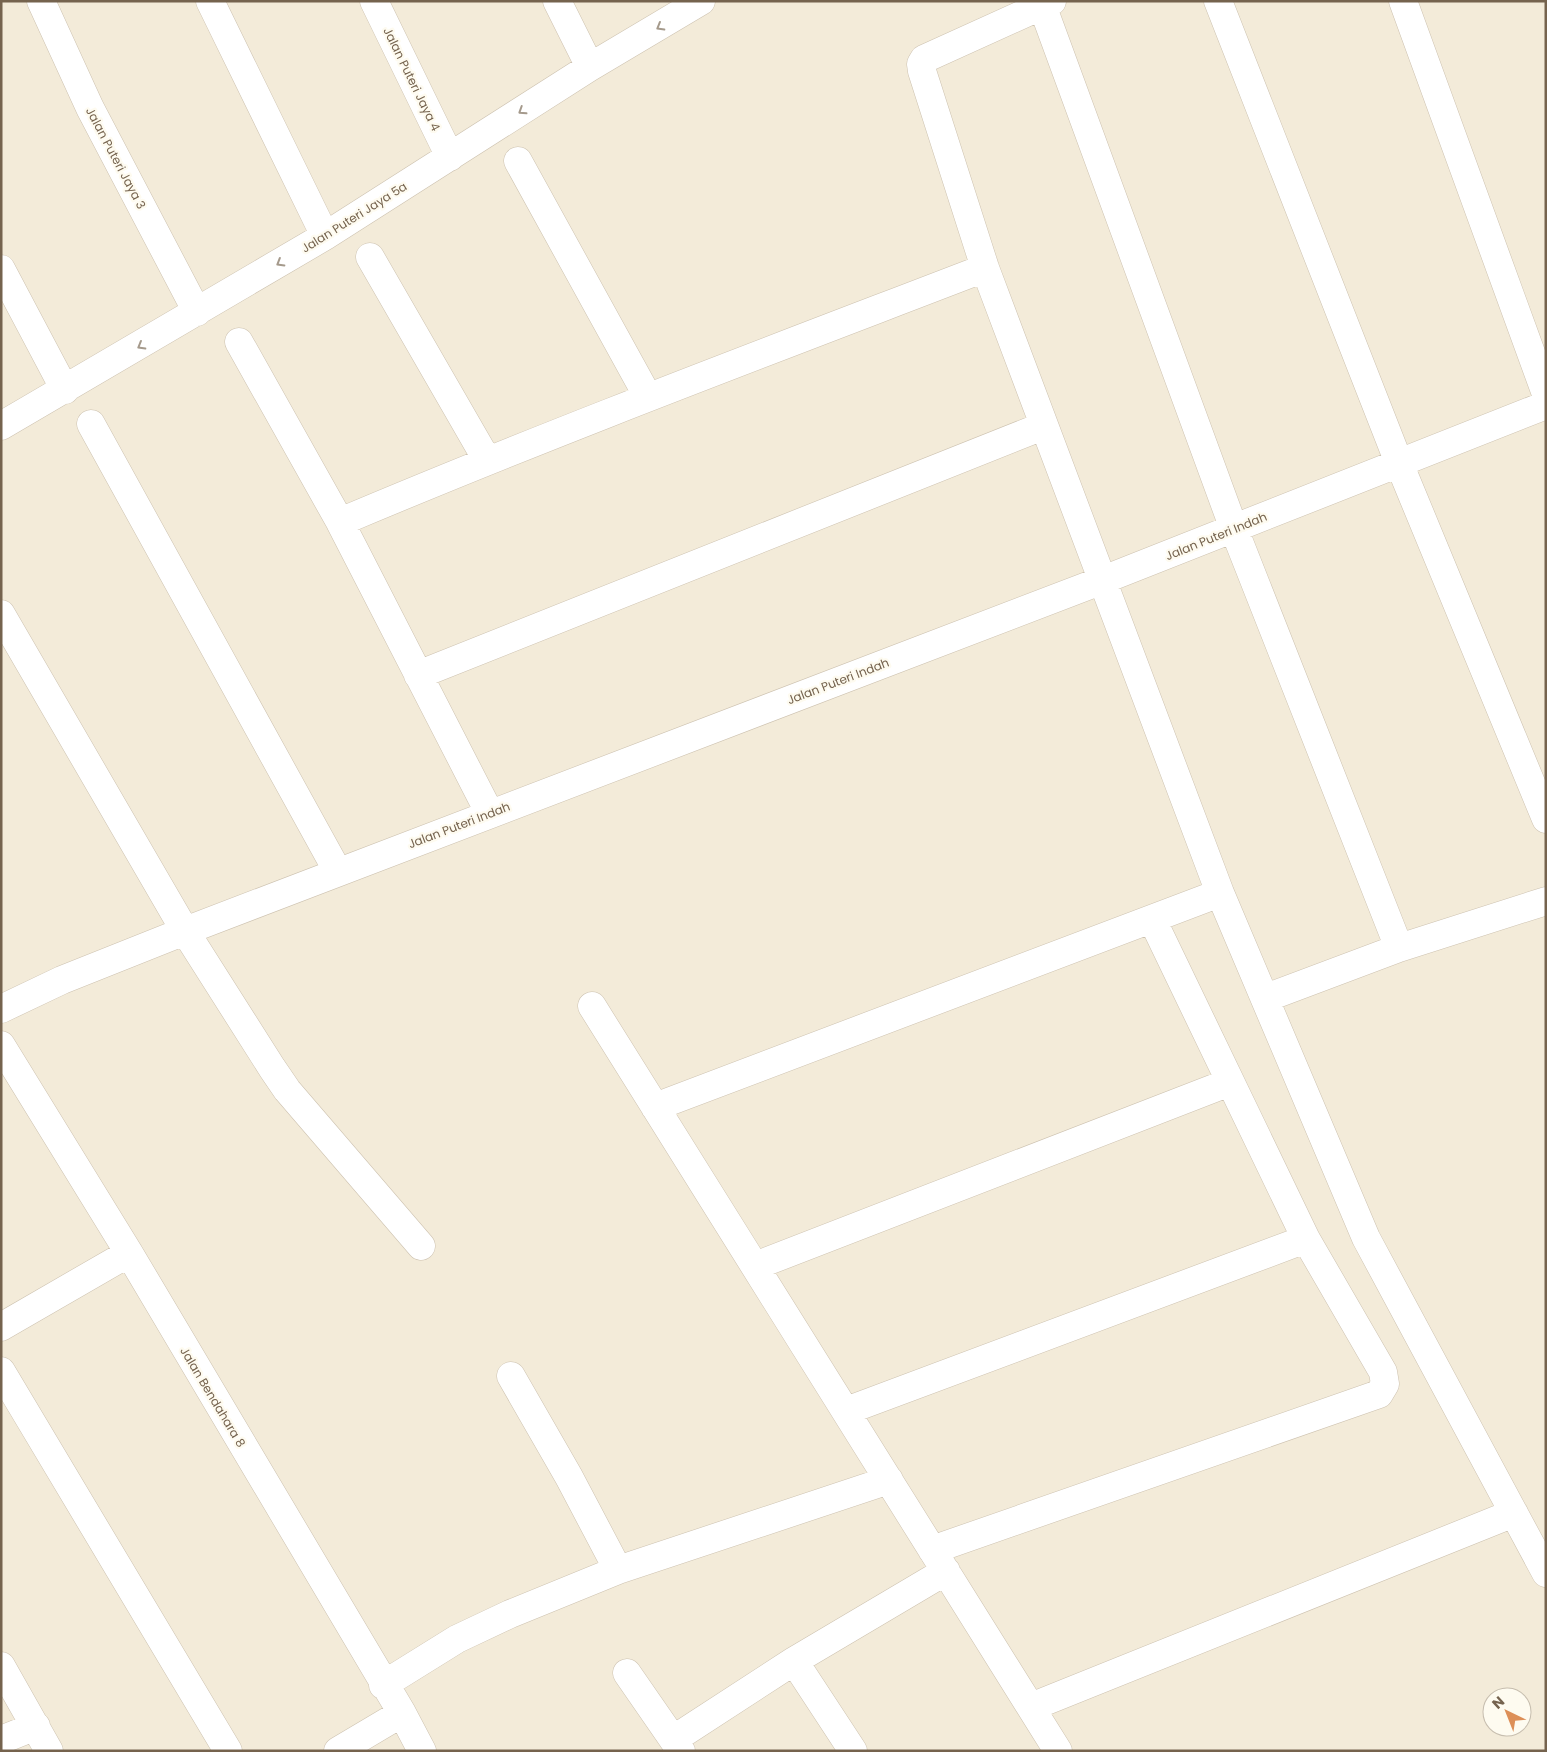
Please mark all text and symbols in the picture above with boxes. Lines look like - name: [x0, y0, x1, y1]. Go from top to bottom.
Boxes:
- one-way arrow: [657, 20, 666, 30]
- street label: Jalan Puteri Jaya 4: [379, 24, 445, 134]
- street label: Jalan Puteri Jaya 3: [82, 104, 150, 212]
- one-way arrow: [518, 105, 527, 114]
- street label: Jalan Puteri Jaya 5a: [298, 178, 410, 256]
- one-way arrow: [277, 256, 286, 266]
- one-way arrow: [137, 339, 146, 349]
- street label: Jalan Puteri Indah: [1163, 508, 1269, 564]
- street label: Jalan Puteri Indah: [785, 654, 891, 708]
- street label: Jalan Puteri Indah: [406, 798, 512, 852]
- street label: Jalan Bendahara 8: [176, 1344, 250, 1450]
- north arrow: [1482, 1687, 1532, 1737]
- text: N: [1487, 1692, 1509, 1713]

